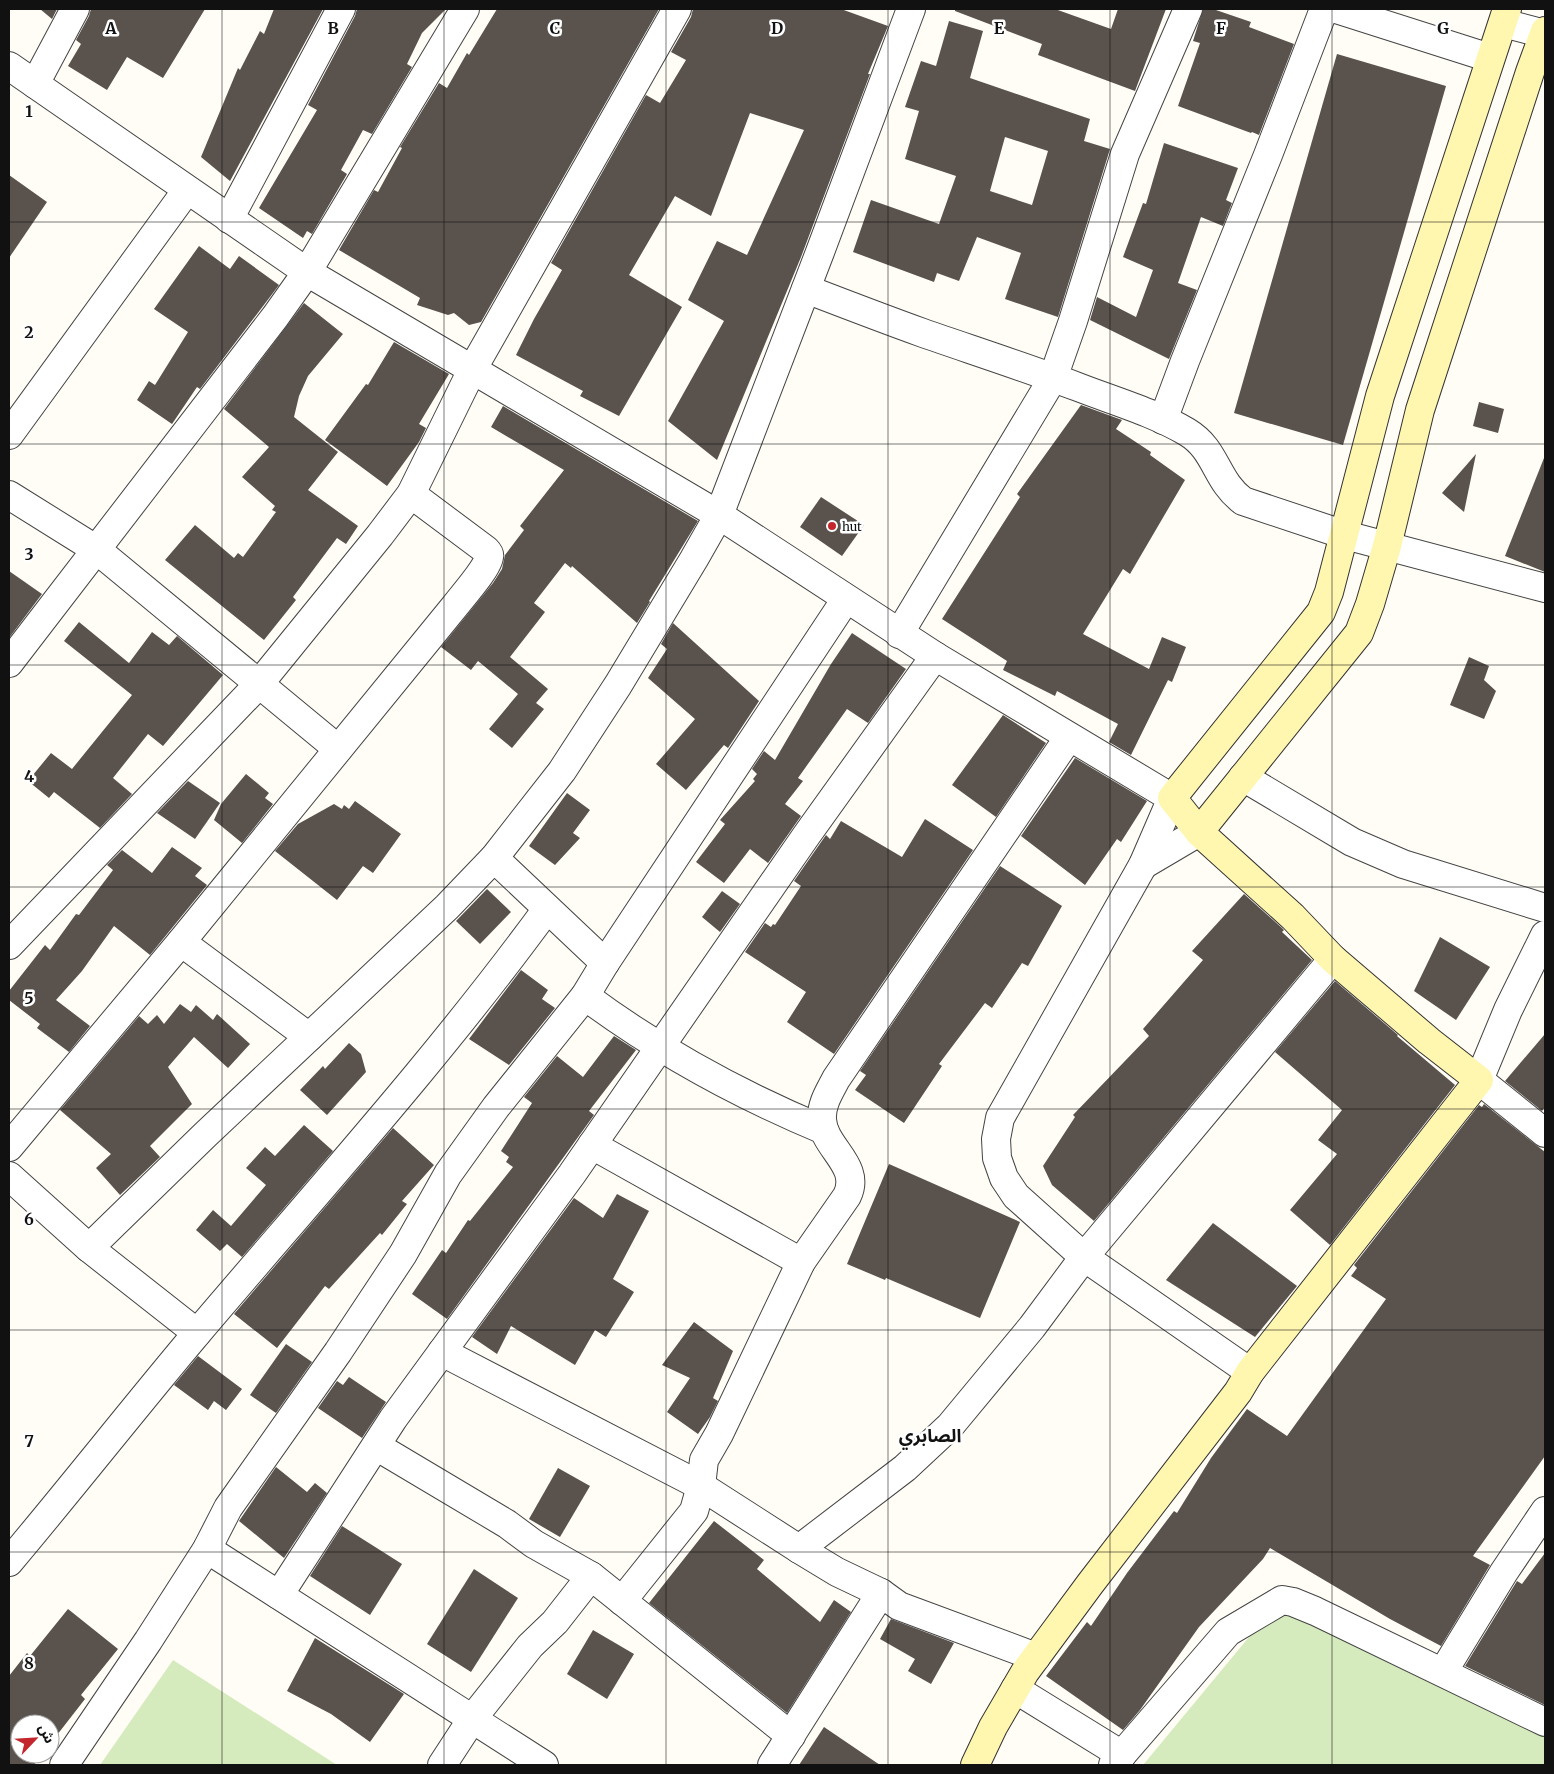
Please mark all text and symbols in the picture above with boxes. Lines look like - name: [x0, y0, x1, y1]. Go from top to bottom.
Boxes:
- text: A: [104, 18, 117, 38]
- text: B: [327, 18, 339, 38]
- text: C: [550, 18, 560, 38]
- text: D: [771, 18, 783, 38]
- text: E: [994, 18, 1005, 38]
- text: F: [1216, 18, 1226, 38]
- text: G: [1437, 18, 1449, 38]
- text: 1: [25, 101, 33, 121]
- text: 2: [24, 322, 34, 342]
- place label: hut: [842, 519, 862, 534]
- marker: hut: [826, 520, 838, 532]
- text: 3: [24, 544, 34, 564]
- text: 4: [24, 766, 34, 786]
- text: 5: [24, 988, 34, 1008]
- text: 6: [24, 1209, 34, 1229]
- district label: الصابري: [899, 1424, 961, 1450]
- text: 7: [24, 1431, 34, 1451]
- text: 8: [24, 1653, 34, 1673]
- north arrow: [10, 1714, 60, 1764]
- text: ش: [35, 1721, 59, 1746]

